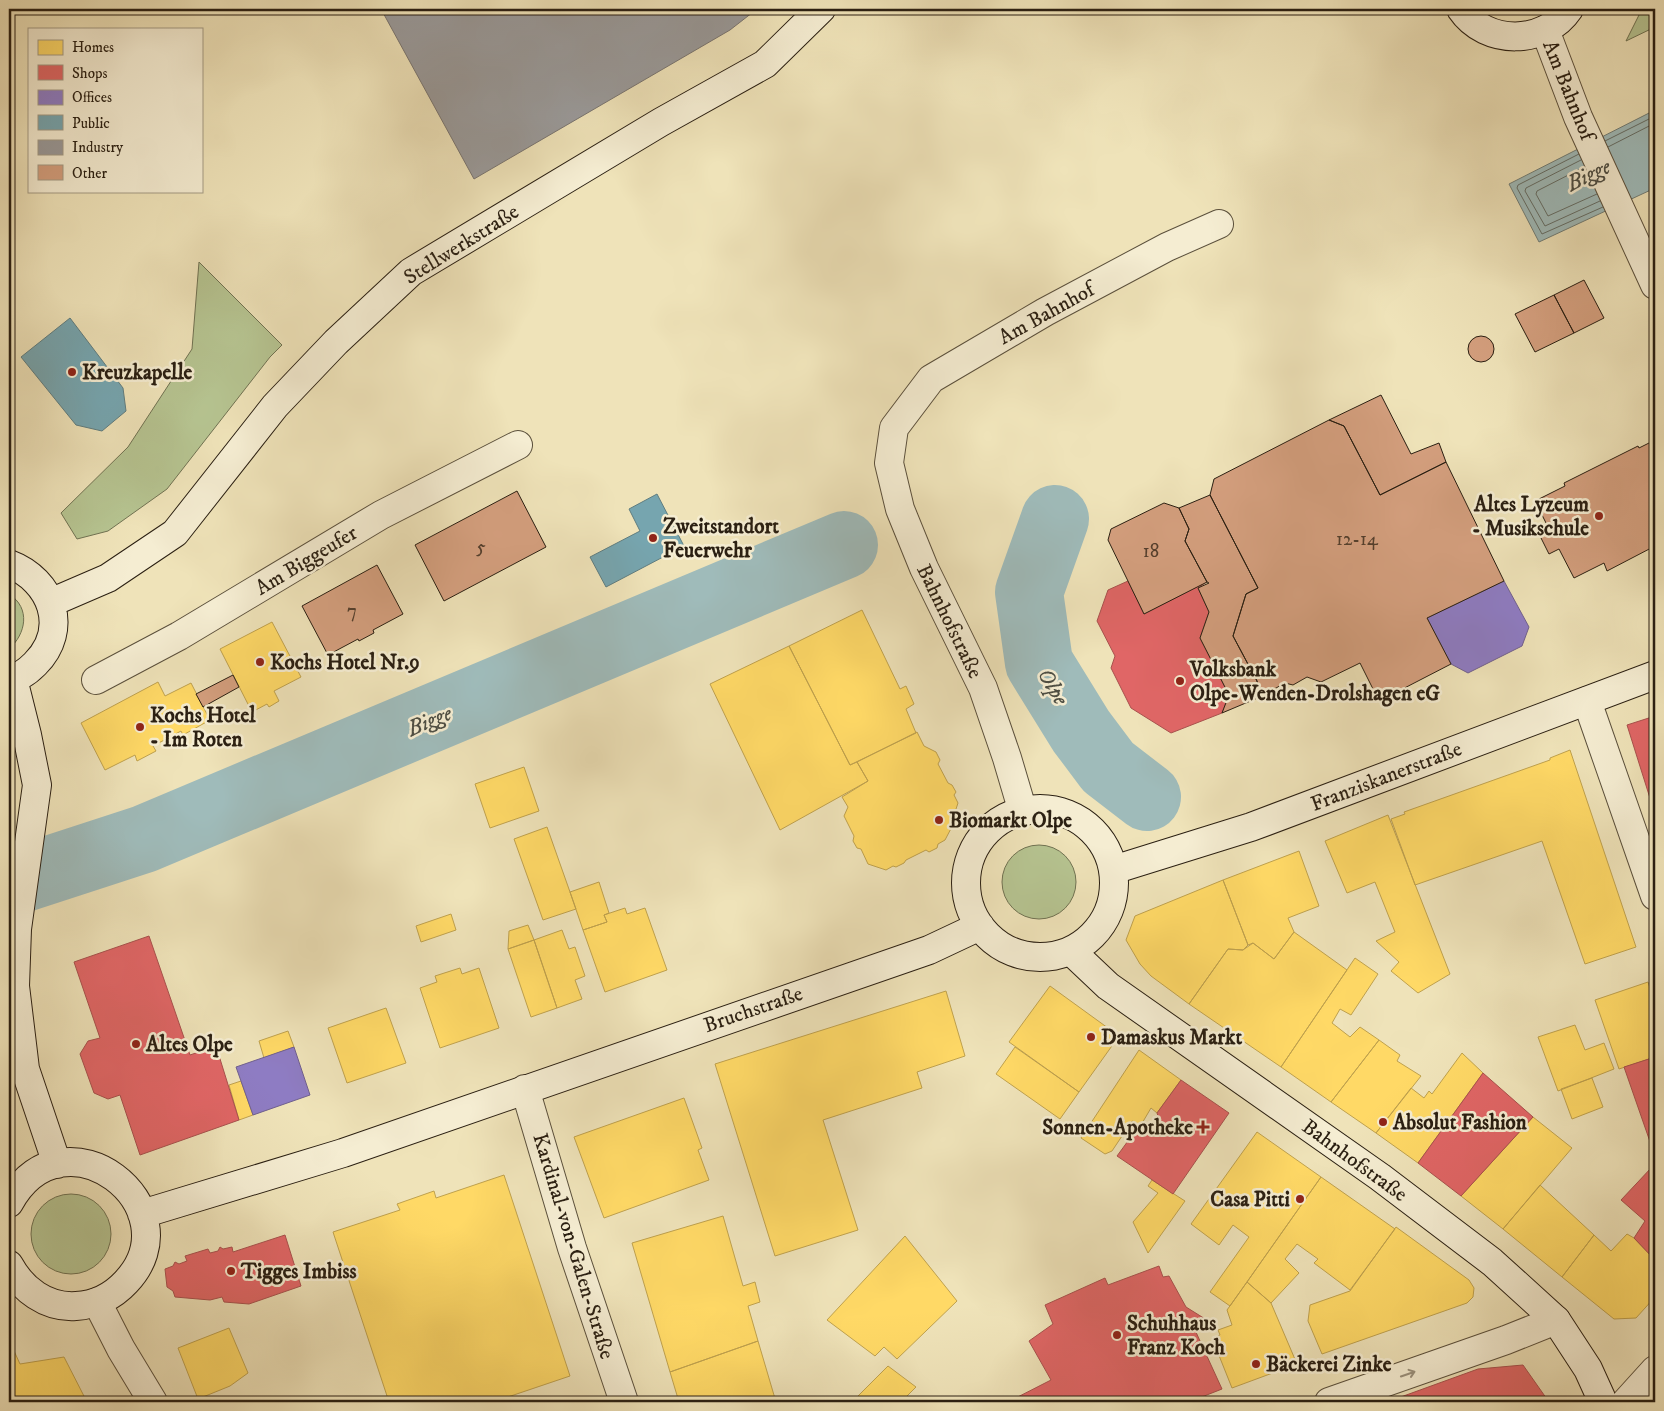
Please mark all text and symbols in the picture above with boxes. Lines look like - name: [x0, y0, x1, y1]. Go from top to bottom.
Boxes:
- legend: [28, 28, 202, 192]
- street label: Am Bahnhof: [1536, 37, 1601, 147]
- text: Homes: [72, 38, 114, 57]
- text: Shops: [72, 64, 108, 83]
- text: Offices: [72, 88, 112, 107]
- text: Public: [72, 114, 110, 133]
- text: Industry: [72, 138, 124, 157]
- water label: Bigge: [1561, 153, 1616, 198]
- text: Other: [72, 164, 107, 183]
- street label: Stellwerkstraße: [399, 199, 524, 291]
- street label: Am Bahnhof: [994, 275, 1102, 351]
- place label: Kreuzkapelle: [82, 360, 193, 386]
- marker: Kreuzkapelle: [66, 366, 78, 378]
- place label: Altes Lyzeum - Musikschule: [1472, 492, 1589, 542]
- marker: Altes Lyzeum - Musikschule: [1593, 510, 1605, 522]
- place label: Zweitstandort Feuerwehr: [663, 514, 779, 564]
- street label: Am Biggeufer: [251, 520, 363, 602]
- house number: 12-14: [1336, 528, 1379, 551]
- marker: Zweitstandort Feuerwehr: [647, 532, 659, 544]
- house number: 5: [476, 536, 486, 559]
- house number: 18: [1143, 540, 1159, 563]
- street label: Bahnhofstraße: [910, 560, 988, 683]
- house number: 7: [347, 600, 357, 623]
- place label: Kochs Hotel Nr.9: [270, 650, 420, 676]
- marker: Kochs Hotel Nr.9: [254, 656, 266, 668]
- place label: Volksbank Olpe-Wenden-Drolshagen eG: [1189, 657, 1440, 707]
- water label: Olpe: [1031, 664, 1074, 710]
- marker: Volksbank Olpe-Wenden-Drolshagen eG: [1174, 675, 1186, 687]
- water label: Bigge: [402, 700, 456, 743]
- place label: Kochs Hotel - Im Roten: [150, 703, 256, 753]
- marker: Kochs Hotel - Im Roten: [134, 721, 146, 733]
- street label: Franziskanerstraße: [1307, 736, 1466, 818]
- place label: Biomarkt Olpe: [949, 808, 1072, 834]
- marker: Biomarkt Olpe: [933, 814, 945, 826]
- street label: Bruchstraße: [700, 981, 807, 1039]
- place label: Damaskus Markt: [1101, 1025, 1242, 1051]
- marker: Damaskus Markt: [1085, 1031, 1097, 1043]
- place label: Altes Olpe: [145, 1032, 233, 1058]
- marker: Altes Olpe: [130, 1038, 142, 1050]
- place label: Absolut Fashion: [1392, 1110, 1528, 1136]
- street label: Bahnhofstraße: [1297, 1114, 1412, 1208]
- place label: Sonnen-Apotheke: [1042, 1115, 1193, 1141]
- marker: Absolut Fashion: [1377, 1116, 1389, 1128]
- marker: Sonnen-Apotheke: [1197, 1121, 1209, 1133]
- street label: Kardinal-von-Galen-Straße: [526, 1130, 620, 1363]
- place label: Casa Pitti: [1210, 1187, 1291, 1213]
- marker: Casa Pitti: [1294, 1193, 1306, 1205]
- place label: Tigges Imbiss: [240, 1259, 357, 1285]
- marker: Tigges Imbiss: [225, 1265, 237, 1277]
- place label: Schuhhaus Franz Koch: [1127, 1311, 1226, 1361]
- marker: Schuhhaus Franz Koch: [1111, 1329, 1123, 1341]
- place label: Bäckerei Zinke: [1266, 1352, 1392, 1378]
- marker: Bäckerei Zinke: [1250, 1358, 1262, 1370]
- one-way arrow: [1400, 1369, 1416, 1379]

